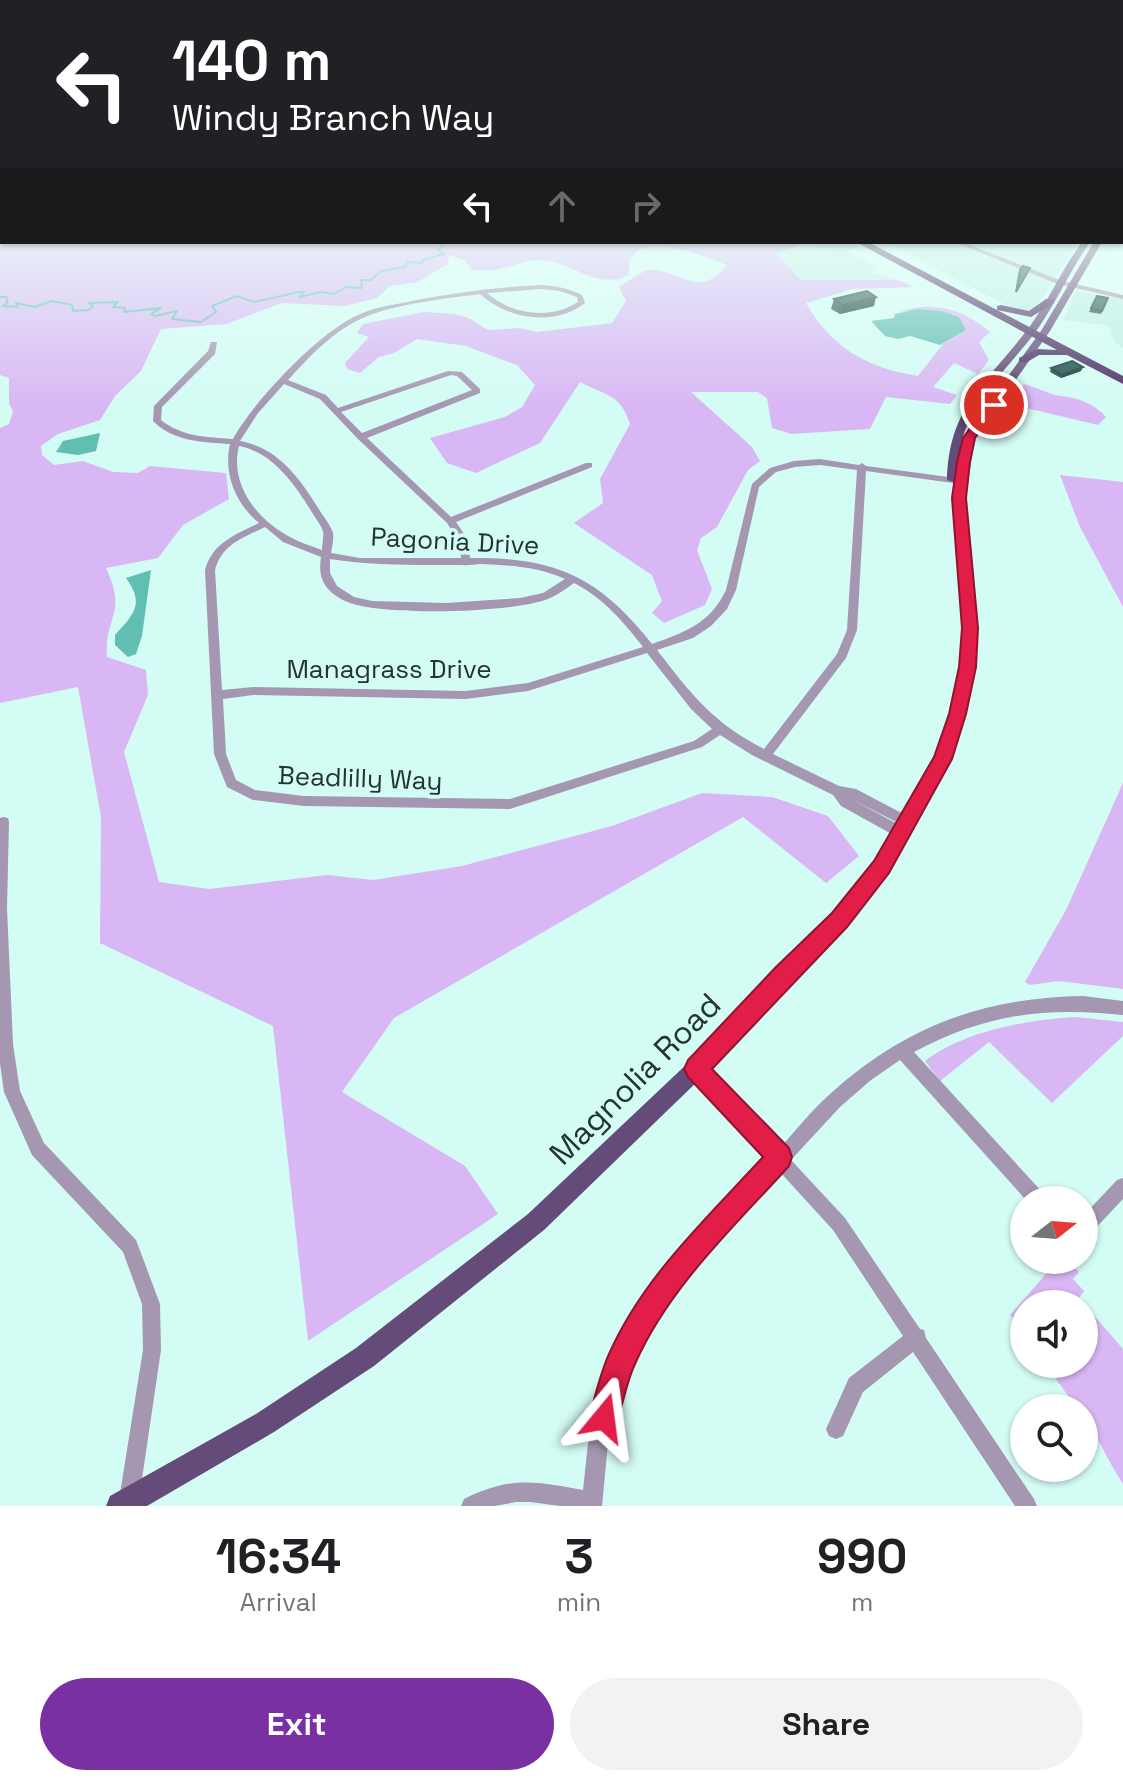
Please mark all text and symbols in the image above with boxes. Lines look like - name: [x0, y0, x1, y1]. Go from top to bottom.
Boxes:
- text: 140 m: [172, 25, 331, 96]
- icon: left: [40, 32, 144, 136]
- text: Windy Branch Way: [172, 95, 494, 141]
- icon: left: [456, 184, 500, 228]
- icon: ahead: [540, 184, 584, 228]
- icon: right: [624, 184, 668, 228]
- pin: [960, 371, 1028, 439]
- icon: arrive: [972, 383, 1016, 427]
- street label: Pagonia Drive: [370, 520, 540, 562]
- street label: Managrass Drive: [286, 652, 492, 686]
- street label: Beadlilly Way: [277, 758, 443, 798]
- street label: Magnolia Road: [541, 985, 729, 1173]
- north arrow: [1010, 1186, 1098, 1274]
- map controls: [1010, 1186, 1098, 1482]
- button: sound: [1010, 1290, 1098, 1378]
- position arrow: [562, 1376, 646, 1460]
- button: search: [1010, 1394, 1098, 1482]
- text: 16:34: [216, 1526, 341, 1587]
- text: 3: [564, 1526, 594, 1587]
- text: 990: [817, 1526, 907, 1587]
- text: Arrival: [240, 1585, 317, 1619]
- text: min: [557, 1585, 601, 1619]
- text: m: [851, 1585, 873, 1619]
- button: Exit: [40, 1678, 554, 1770]
- button: Share: [570, 1678, 1083, 1770]

